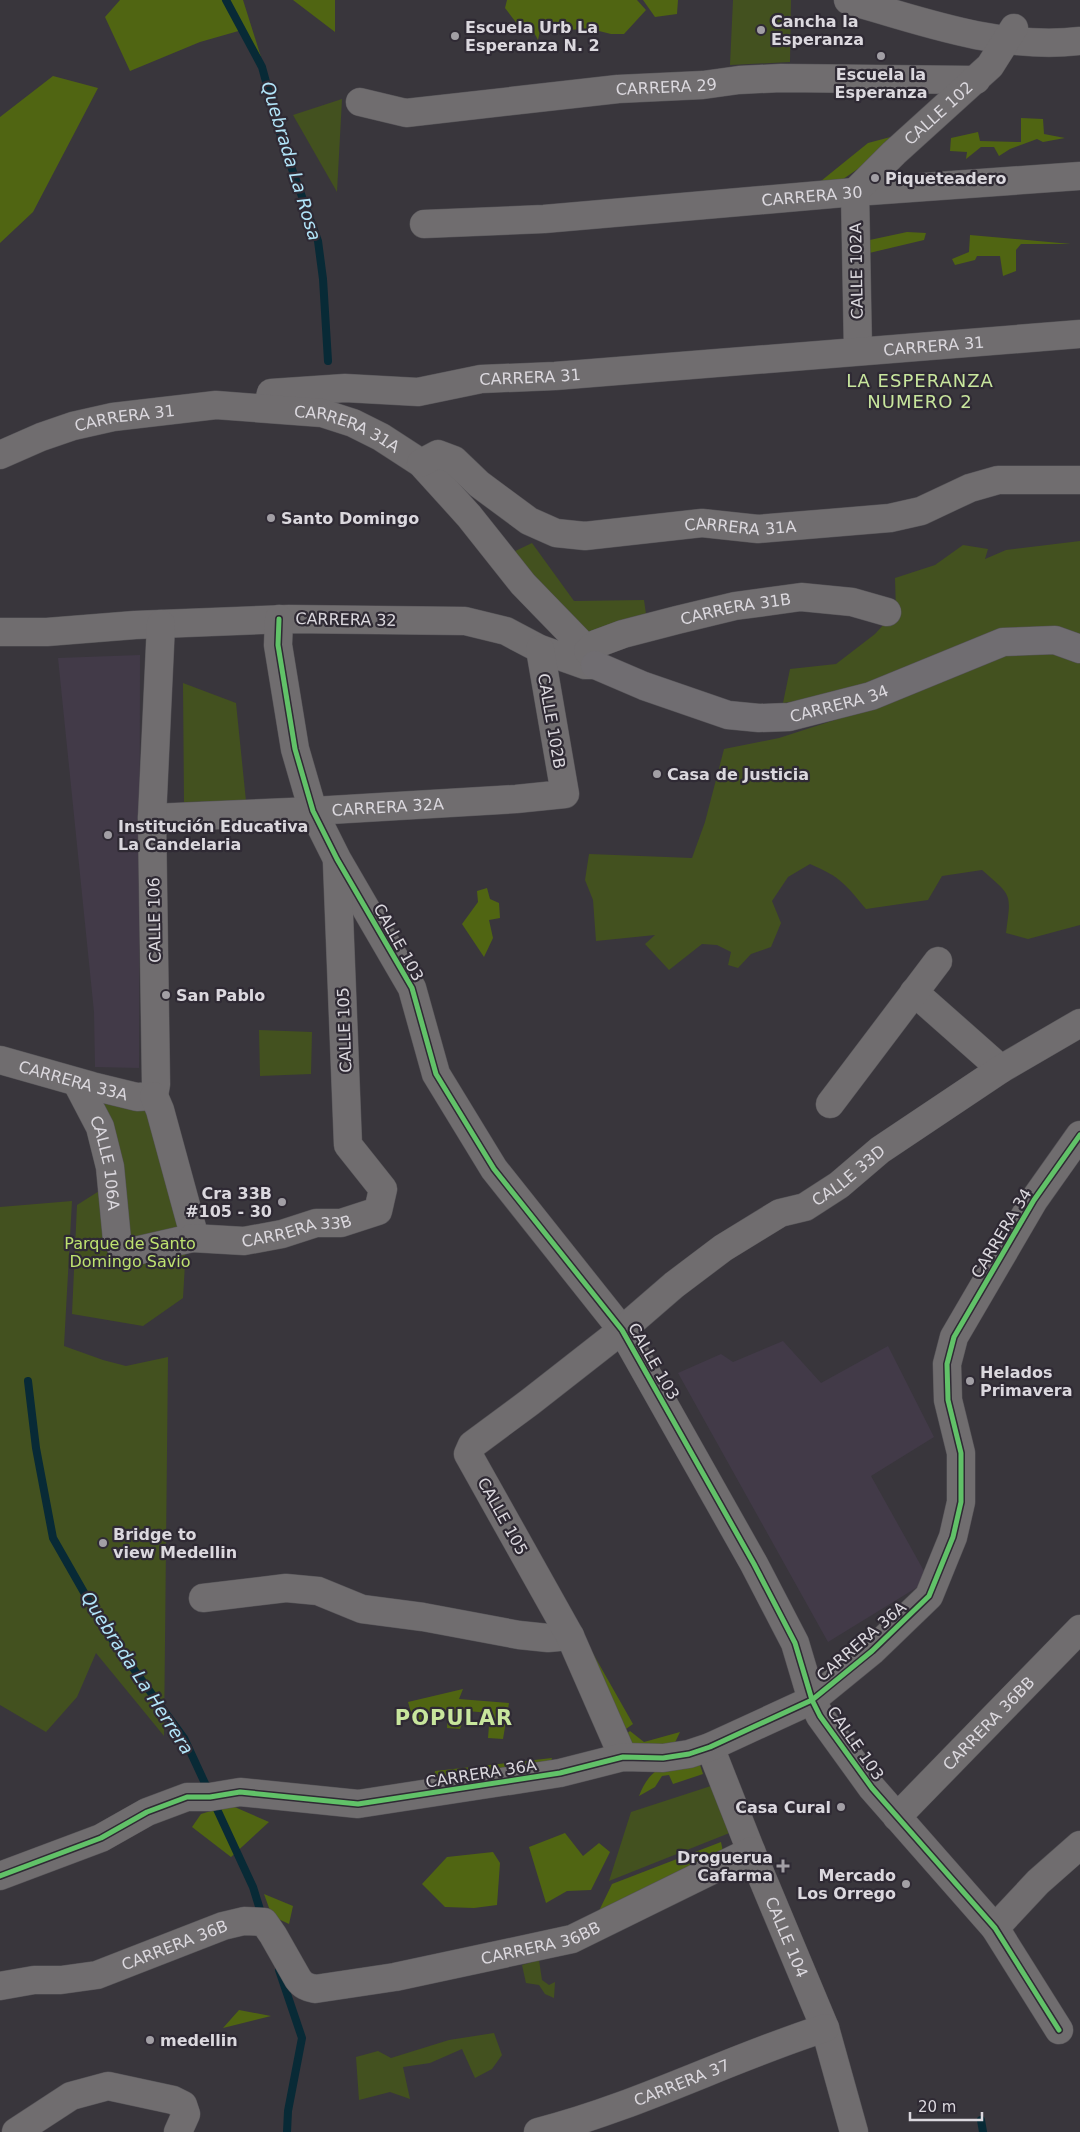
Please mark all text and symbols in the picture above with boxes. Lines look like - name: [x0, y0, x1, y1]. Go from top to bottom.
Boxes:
- place label: Cancha la Esperanza: [771, 12, 864, 49]
- place label: Escuela Urb La Esperanza N. 2: [465, 18, 600, 55]
- marker: Cancha la Esperanza: [755, 24, 767, 36]
- marker: Escuela Urb La Esperanza N. 2: [449, 30, 461, 42]
- marker: Escuela la Esperanza: [875, 50, 887, 62]
- place label: Escuela la Esperanza: [835, 65, 927, 102]
- street label: CARRERA 29: [615, 74, 718, 99]
- street label: CALLE 102: [901, 77, 977, 149]
- water label: Quebrada La Rosa: [257, 79, 326, 243]
- place label: Piqueteadero: [885, 169, 1006, 188]
- marker: Piqueteadero: [869, 172, 881, 184]
- street label: CARRERA 30: [761, 182, 863, 210]
- street label: CALLE 102A: [846, 222, 867, 319]
- street label: CARRERA 31: [883, 333, 985, 360]
- street label: CARRERA 31: [479, 365, 581, 389]
- district label: LA ESPERANZA NUMERO 2: [846, 370, 994, 412]
- street label: CARRERA 31: [73, 401, 176, 435]
- street label: CARRERA 31A: [294, 402, 403, 457]
- place label: Santo Domingo: [281, 509, 419, 528]
- marker: Santo Domingo: [265, 512, 277, 524]
- street label: CARRERA 31A: [683, 514, 797, 539]
- street label: CARRERA 31B: [678, 589, 792, 629]
- street label: CARRERA 32: [295, 609, 397, 630]
- street label: CALLE 102B: [534, 672, 569, 770]
- street label: CARRERA 34: [788, 681, 891, 726]
- place label: Casa de Justicia: [667, 765, 809, 784]
- marker: Casa de Justicia: [651, 768, 663, 780]
- street label: CARRERA 32A: [331, 794, 444, 820]
- place label: Institución Educativa La Candelaria: [118, 817, 308, 854]
- marker: Institución Educativa La Candelaria: [102, 829, 114, 841]
- street label: CALLE 106: [144, 877, 165, 963]
- street label: CALLE 103: [369, 900, 428, 984]
- place label: San Pablo: [176, 986, 265, 1005]
- street label: CALLE 105: [334, 987, 355, 1073]
- marker: San Pablo: [160, 989, 172, 1001]
- street label: CARRERA 33A: [16, 1057, 130, 1104]
- street label: CALLE 106A: [86, 1112, 123, 1211]
- street label: CALLE 33D: [808, 1141, 889, 1210]
- place label: Cra 33B #105 - 30: [185, 1184, 272, 1221]
- street label: CARRERA 34: [967, 1185, 1036, 1282]
- marker: Cra 33B #105 - 30: [276, 1196, 288, 1208]
- street label: CARRERA 33B: [240, 1211, 354, 1251]
- park label: Parque de Santo Domingo Savio: [64, 1234, 196, 1271]
- street label: CALLE 103: [624, 1319, 683, 1403]
- place label: Helados Primavera: [980, 1363, 1073, 1400]
- marker: Helados Primavera: [964, 1375, 976, 1387]
- street label: CALLE 105: [473, 1474, 532, 1558]
- place label: Bridge to view Medellin: [113, 1525, 237, 1562]
- marker: Bridge to view Medellin: [97, 1537, 109, 1549]
- water label: Quebrada La Herrera: [77, 1587, 198, 1758]
- street label: CARRERA 36A: [813, 1597, 910, 1685]
- street label: CARRERA 36BB: [939, 1673, 1039, 1774]
- street label: CALLE 103: [823, 1703, 888, 1784]
- district label: POPULAR: [395, 1706, 513, 1730]
- street label: CARRERA 36A: [424, 1755, 538, 1792]
- place label: Casa Cural: [735, 1798, 831, 1817]
- marker: Casa Cural: [835, 1801, 847, 1813]
- place label: Droguerua Cafarma: [677, 1848, 773, 1885]
- marker: Droguerua Cafarma: [777, 1860, 789, 1872]
- place label: Mercado Los Orrego: [797, 1866, 896, 1903]
- marker: Mercado Los Orrego: [900, 1878, 912, 1890]
- street label: CALLE 104: [761, 1894, 812, 1980]
- street label: CARRERA 36B: [119, 1916, 230, 1975]
- street label: CARRERA 36BB: [479, 1918, 604, 1968]
- place label: medellin: [160, 2031, 238, 2050]
- marker: medellin: [144, 2034, 156, 2046]
- street label: CARRERA 37: [631, 2055, 732, 2110]
- scale bar: [910, 2090, 982, 2122]
- text: 20 m: [918, 2098, 956, 2116]

